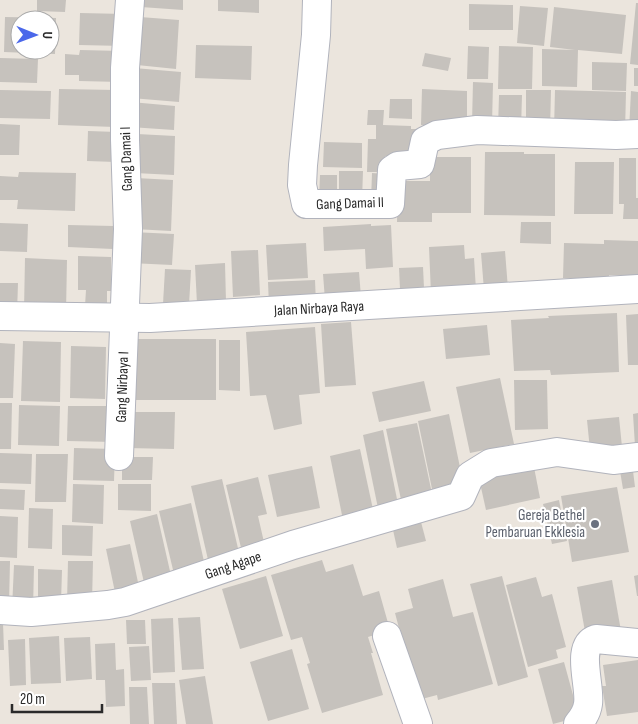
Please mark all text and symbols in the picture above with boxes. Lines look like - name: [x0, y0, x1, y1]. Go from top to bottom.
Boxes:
- north arrow: [10, 10, 60, 60]
- text: U: [39, 31, 56, 39]
- street label: Gang Damai I: [116, 126, 137, 192]
- street label: Gang Damai II: [316, 193, 384, 214]
- street label: Jalan Nirbaya Raya: [272, 297, 365, 320]
- street label: Gang Nirbaya I: [112, 351, 133, 423]
- place label: Gereja Bethel Pembaruan Ekklesia: [485, 506, 585, 542]
- marker: Gereja Bethel Pembaruan Ekklesia: [589, 518, 601, 530]
- street label: Gang Agape: [202, 547, 264, 584]
- scale bar: [12, 682, 102, 714]
- text: 20 m: [20, 690, 45, 709]

